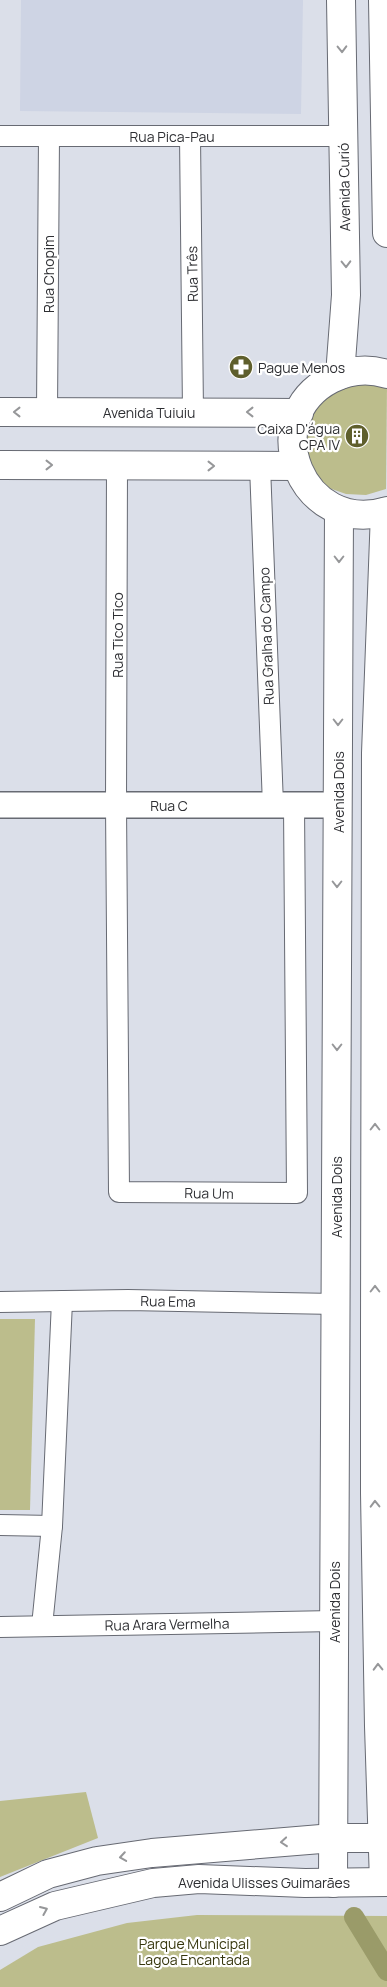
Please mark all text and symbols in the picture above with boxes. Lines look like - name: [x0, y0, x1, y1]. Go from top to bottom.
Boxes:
- one-way arrow: [337, 45, 347, 53]
- street label: Rua Pica-Pau: [129, 127, 215, 146]
- street label: Avenida Curió: [334, 143, 354, 231]
- street label: Rua Chopim: [39, 235, 58, 313]
- street label: Rua Três: [182, 246, 202, 302]
- one-way arrow: [341, 260, 351, 268]
- pharmacy icon: Pague Menos: [228, 354, 254, 380]
- place label: Pague Menos: [258, 358, 345, 377]
- street label: Avenida Tuiuiu: [103, 403, 195, 422]
- one-way arrow: [13, 407, 21, 417]
- one-way arrow: [246, 407, 254, 417]
- place label: Caixa D'água CPA IV: [257, 419, 341, 454]
- building icon: Caixa D'água CPA IV: [344, 423, 370, 449]
- one-way arrow: [45, 460, 53, 470]
- one-way arrow: [208, 461, 215, 471]
- one-way arrow: [334, 556, 344, 564]
- street label: Rua Gralha do Campo: [254, 567, 278, 705]
- street label: Rua Tico Tico: [108, 592, 127, 678]
- one-way arrow: [333, 718, 343, 726]
- street label: Avenida Dois: [329, 751, 348, 833]
- street label: Rua C: [150, 796, 188, 815]
- one-way arrow: [332, 881, 342, 889]
- one-way arrow: [332, 1044, 342, 1051]
- one-way arrow: [370, 1123, 380, 1130]
- street label: Avenida Dois: [327, 1156, 346, 1238]
- street label: Rua Um: [184, 1183, 234, 1203]
- one-way arrow: [370, 1285, 380, 1293]
- street label: Rua Ema: [140, 1291, 196, 1311]
- one-way arrow: [370, 1500, 380, 1508]
- street label: Avenida Dois: [325, 1561, 344, 1643]
- street label: Rua Arara Vermelha: [104, 1613, 230, 1635]
- one-way arrow: [373, 1663, 383, 1670]
- one-way arrow: [280, 1836, 288, 1847]
- one-way arrow: [118, 1852, 127, 1862]
- street label: Avenida Ulisses Guimarães: [178, 1873, 350, 1892]
- one-way arrow: [39, 1906, 48, 1917]
- park label: Parque Municipal Lagoa Encantada: [138, 1934, 250, 1969]

